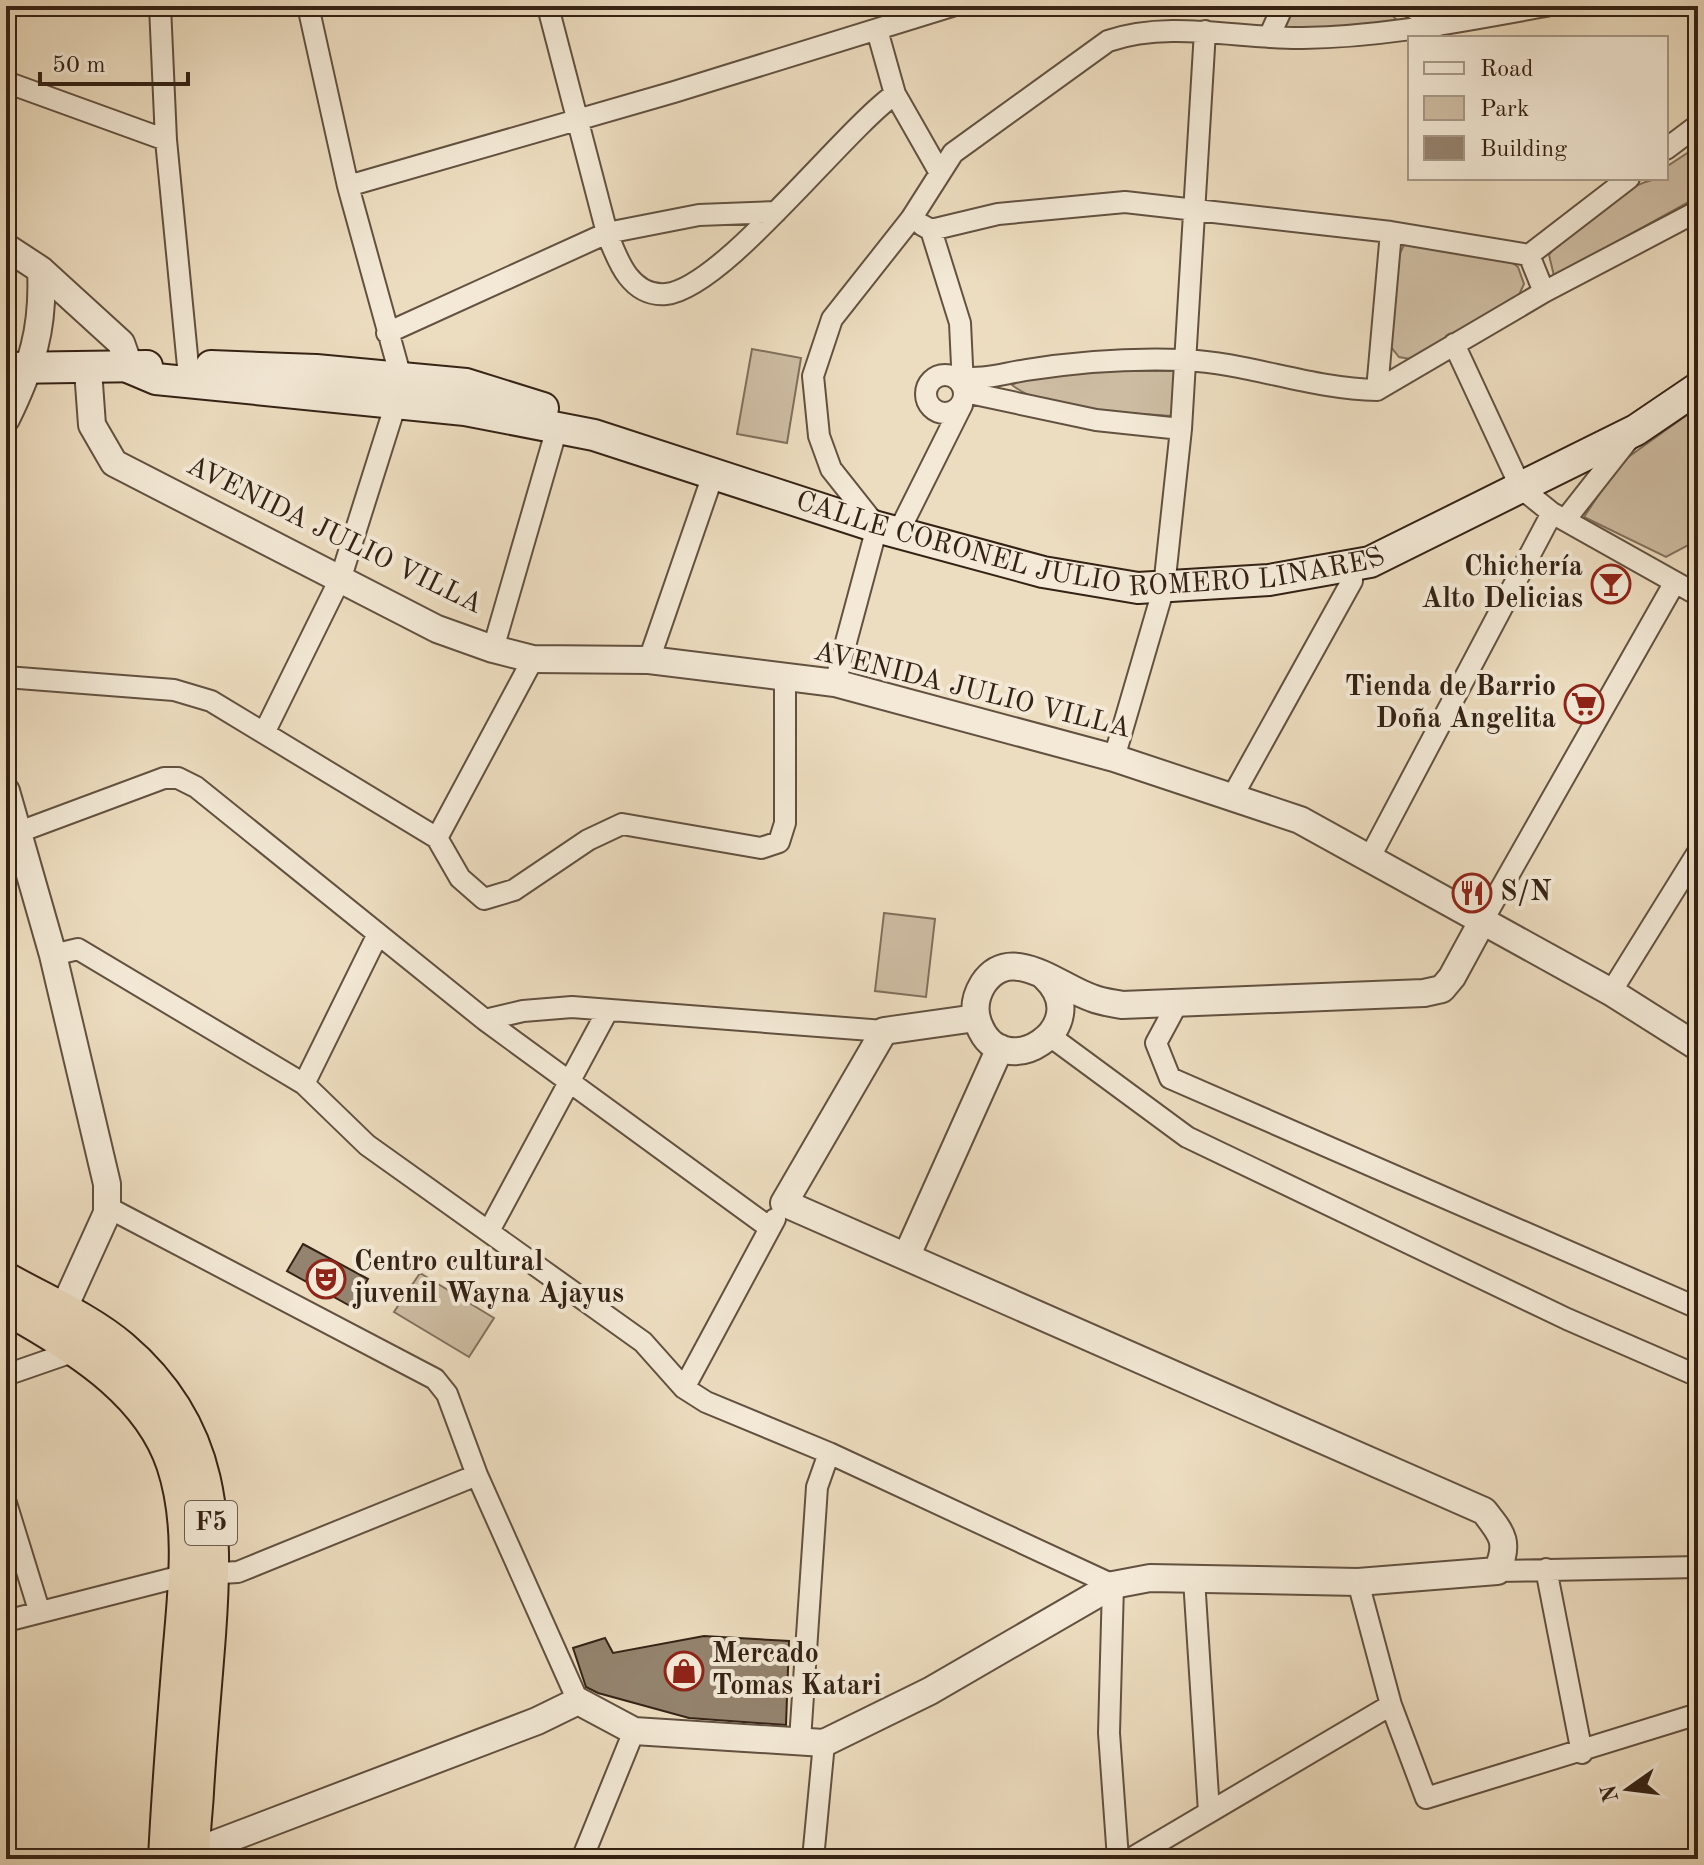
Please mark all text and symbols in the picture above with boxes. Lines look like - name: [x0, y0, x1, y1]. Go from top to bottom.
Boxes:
- scale bar: [40, 36, 188, 86]
- legend: [1408, 36, 1668, 180]
- text: 50 m: [52, 54, 106, 78]
- text: Road: [1480, 58, 1533, 82]
- text: Park: [1480, 98, 1529, 122]
- text: Building: [1480, 138, 1567, 162]
- street label: AVENIDA JULIO VILLA: [182, 452, 486, 620]
- street label: CALLE CORONEL JULIO ROMERO LINARES: [792, 488, 1390, 603]
- place label: Chichería Alto Delicias: [1421, 554, 1583, 614]
- bar icon: Chichería Alto Delicias: [1590, 563, 1632, 605]
- street label: AVENIDA JULIO VILLA: [811, 638, 1133, 744]
- place label: Tienda de Barrio Doña Angelita: [1345, 674, 1556, 734]
- supermarket icon: Tienda de Barrio Doña Angelita: [1563, 683, 1605, 725]
- restaurant icon: S/N: [1451, 872, 1493, 914]
- place label: S/N: [1500, 879, 1552, 907]
- place label: Centro cultural juvenil Wayna Ajayus: [352, 1249, 624, 1309]
- theatre icon: Centro cultural juvenil Wayna Ajayus: [305, 1258, 347, 1300]
- road number: F5: [185, 1501, 237, 1545]
- place label: Mercado Tomas Katari: [712, 1641, 882, 1701]
- shop icon: Mercado Tomas Katari: [663, 1650, 705, 1692]
- north arrow: [1588, 1749, 1668, 1829]
- text: N: [1598, 1782, 1623, 1804]

